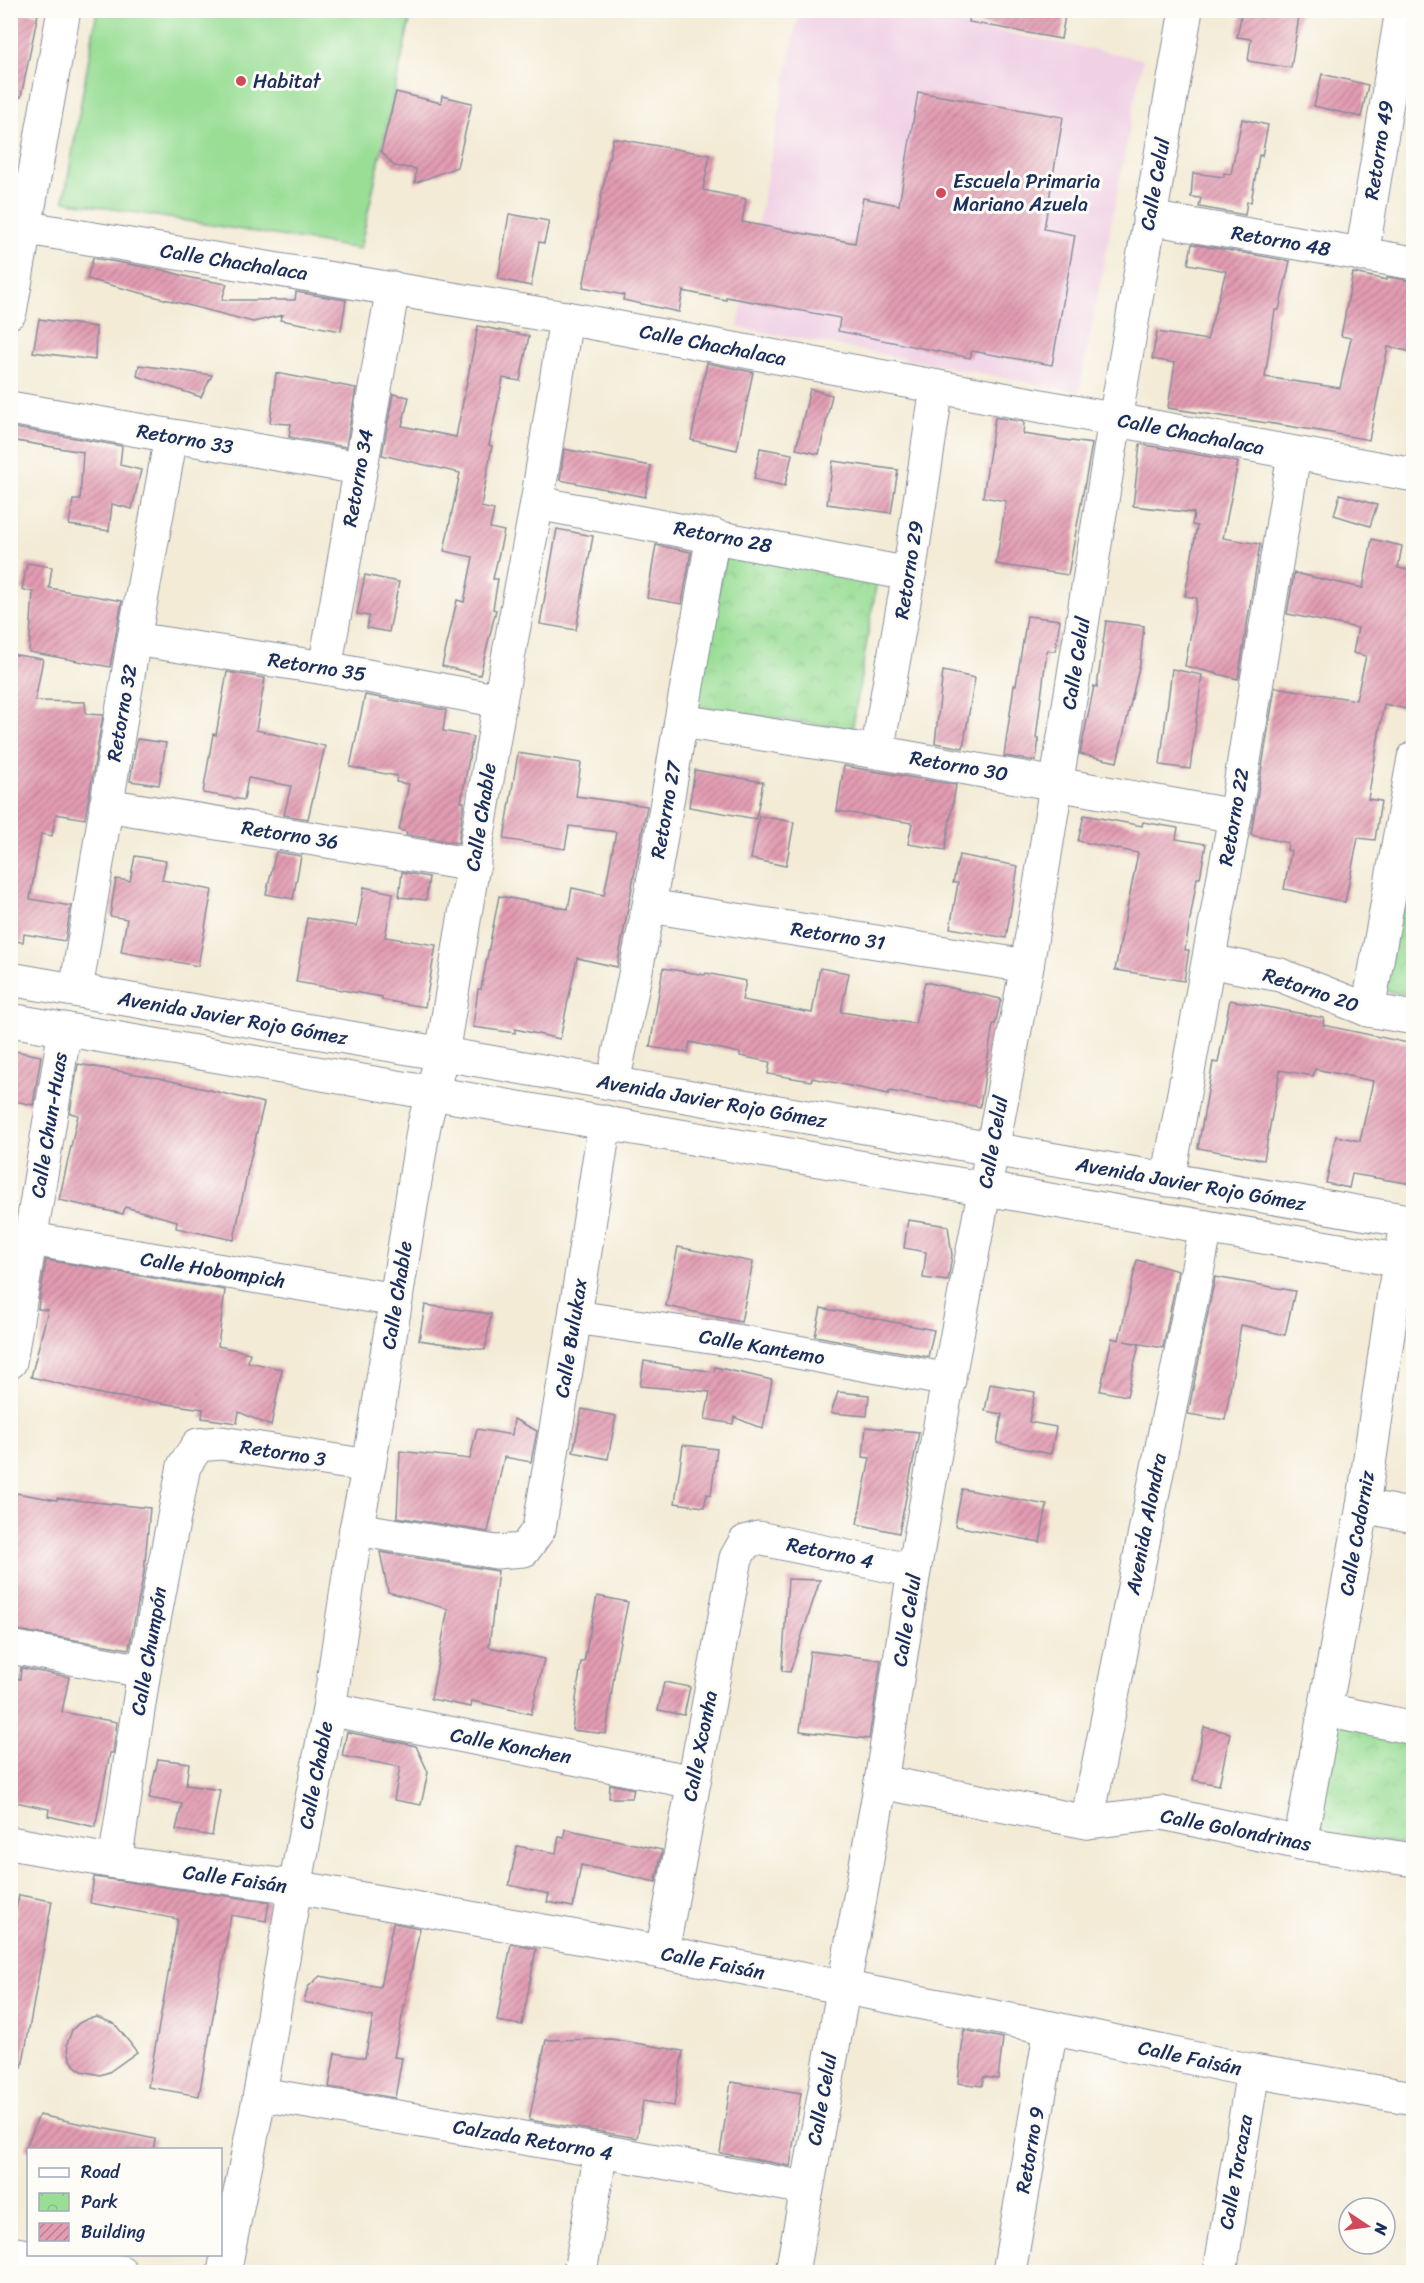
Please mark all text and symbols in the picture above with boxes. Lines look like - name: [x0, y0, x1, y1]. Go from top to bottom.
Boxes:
- place label: Habitat: [253, 64, 321, 99]
- marker: Habitat: [234, 74, 248, 88]
- street label: Retorno 49: [1354, 98, 1404, 202]
- street label: Calle Celul: [1130, 134, 1181, 233]
- place label: Escuela Primaria Mariano Azuela: [953, 164, 1100, 222]
- marker: Escuela Primaria Mariano Azuela: [934, 186, 948, 200]
- street label: Retorno 48: [1229, 215, 1333, 267]
- street label: Calle Chachalaca: [158, 233, 310, 291]
- street label: Calle Chachalaca: [637, 314, 789, 376]
- street label: Calle Chachalaca: [1115, 403, 1267, 465]
- street label: Retorno 33: [134, 413, 236, 465]
- street label: Retorno 34: [332, 426, 384, 530]
- street label: Retorno 28: [671, 510, 775, 564]
- street label: Retorno 29: [884, 518, 934, 622]
- street label: Calle Celul: [1051, 613, 1101, 712]
- street label: Retorno 35: [266, 642, 368, 692]
- street label: Retorno 32: [96, 661, 148, 764]
- street label: Retorno 30: [907, 740, 1011, 792]
- street label: Retorno 27: [640, 757, 692, 862]
- street label: Calle Chable: [455, 760, 507, 874]
- street label: Retorno 22: [1208, 765, 1260, 869]
- street label: Retorno 36: [239, 810, 341, 860]
- street label: Retorno 31: [788, 911, 888, 961]
- street label: Retorno 20: [1258, 957, 1364, 1023]
- street label: Avenida Javier Rojo Gómez: [114, 980, 351, 1056]
- street label: Calle Chun-Huas: [20, 1049, 78, 1200]
- street label: Avenida Javier Rojo Gómez: [593, 1063, 830, 1139]
- street label: Calle Celul: [968, 1092, 1019, 1191]
- street label: Avenida Javier Rojo Gómez: [1072, 1146, 1309, 1222]
- street label: Calle Chable: [371, 1238, 423, 1352]
- street label: Calle Hobompich: [138, 1241, 288, 1299]
- street label: Calle Bulukax: [544, 1275, 598, 1400]
- street label: Calle Kantemo: [696, 1319, 828, 1375]
- street label: Retorno 3: [238, 1429, 328, 1477]
- street label: Avenida Alondra: [1115, 1449, 1177, 1599]
- street label: Calle Codorniz: [1329, 1467, 1385, 1598]
- street label: Retorno 4: [783, 1527, 877, 1579]
- street label: Calle Celul: [882, 1570, 932, 1669]
- street label: Calle Chumpón: [120, 1584, 178, 1718]
- street label: Calle Xconha: [672, 1688, 728, 1804]
- street label: Calle Konchen: [447, 1717, 575, 1775]
- street label: Calle Chable: [288, 1718, 344, 1832]
- street label: Calle Golondrinas: [1158, 1798, 1315, 1862]
- street label: Calle Faisán: [181, 1854, 290, 1904]
- street label: Calle Faisán: [658, 1936, 768, 1990]
- street label: Calle Faisán: [1135, 2030, 1245, 2086]
- street label: Calle Celul: [797, 2049, 848, 2148]
- street label: Retorno 9: [1005, 2104, 1055, 2196]
- street label: Calzada Retorno 4: [450, 2109, 616, 2171]
- street label: Calle Torcaza: [1209, 2111, 1263, 2232]
- legend: [27, 2148, 222, 2256]
- text: Road: [81, 2156, 121, 2188]
- text: Park: [81, 2186, 118, 2218]
- north arrow: [1337, 2196, 1397, 2256]
- text: Building: [81, 2216, 145, 2248]
- text: N: [1366, 2220, 1397, 2239]

